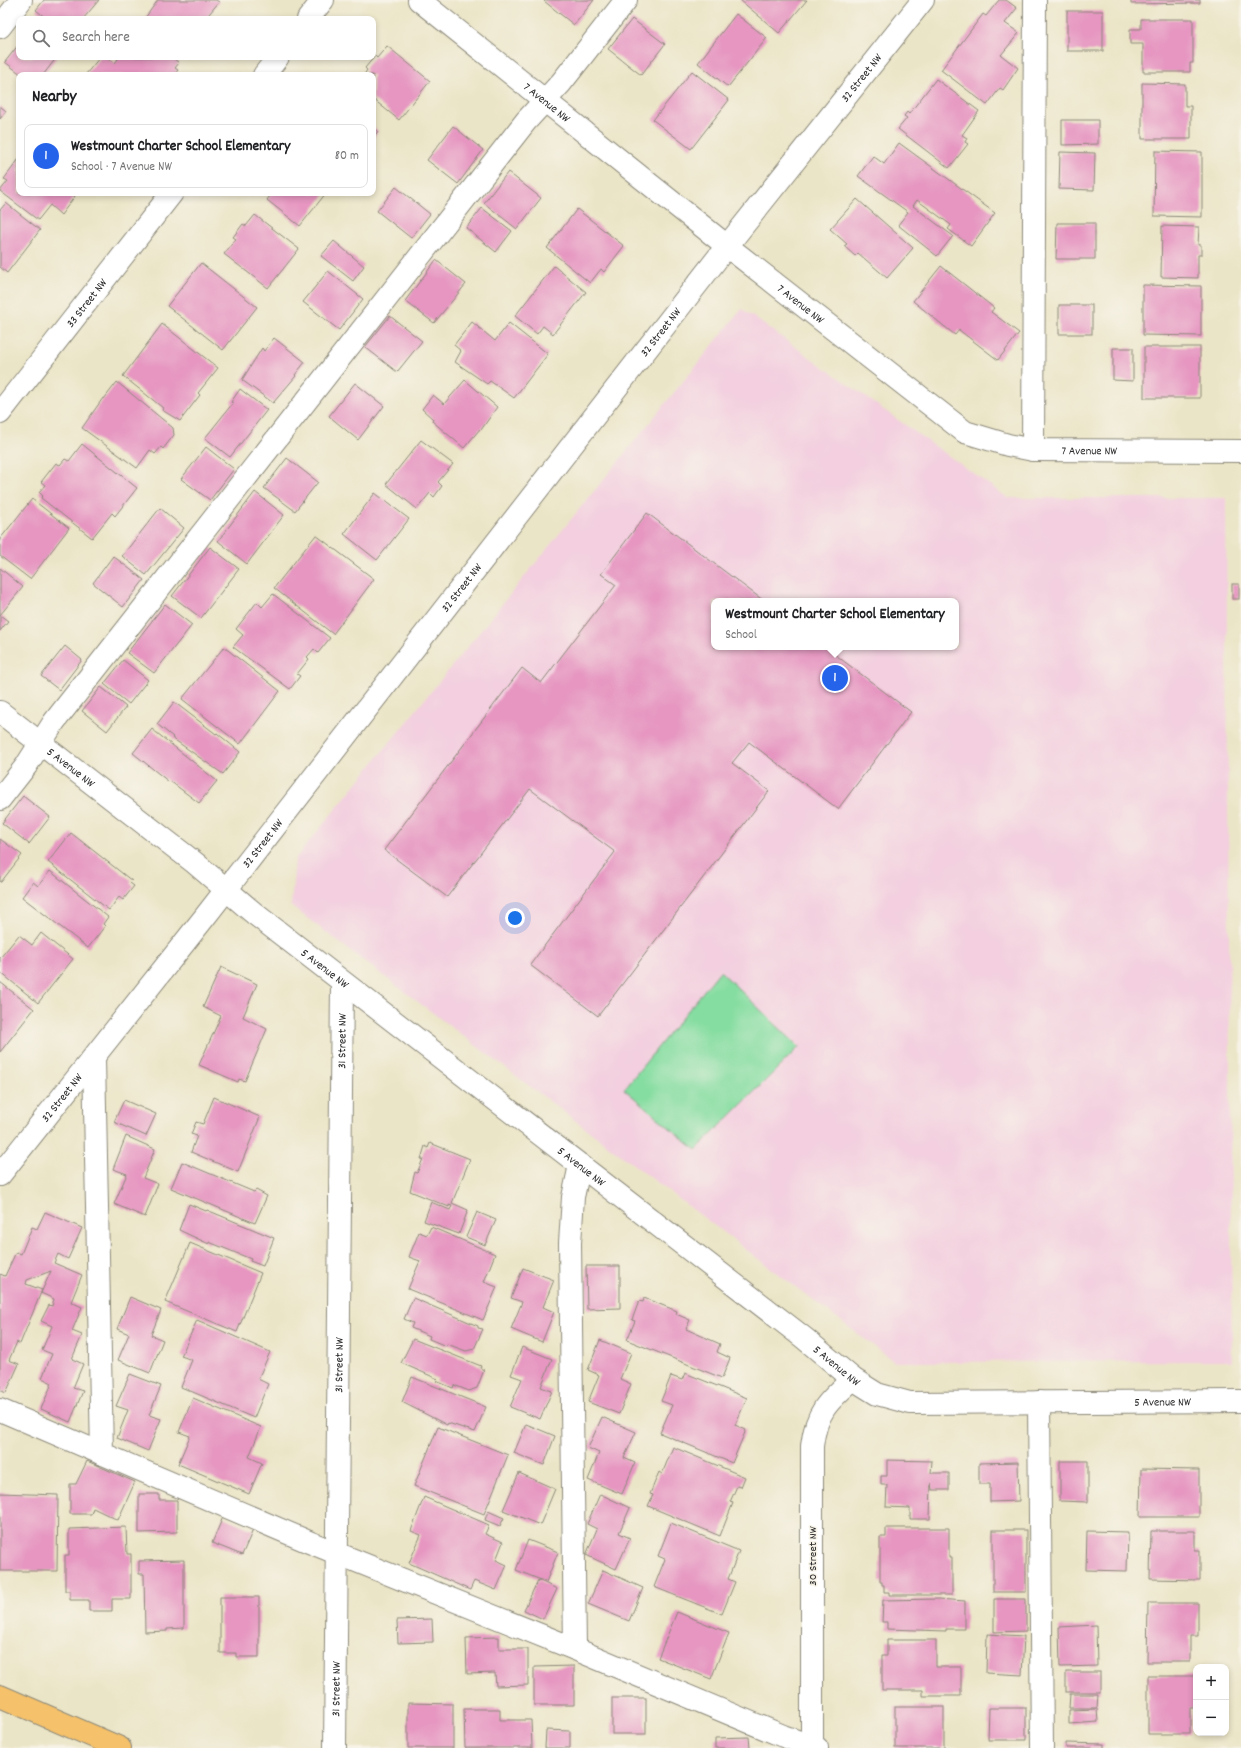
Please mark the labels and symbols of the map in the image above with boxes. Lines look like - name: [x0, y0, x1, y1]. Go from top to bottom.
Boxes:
- street label: 32 Street NW: [838, 50, 887, 107]
- street label: 7 Avenue NW: [519, 79, 573, 128]
- street label: 33 Street NW: [63, 275, 112, 332]
- street label: 7 Avenue NW: [773, 281, 827, 329]
- street label: 32 Street NW: [637, 304, 686, 361]
- street label: 7 Avenue NW: [1061, 443, 1117, 460]
- street label: 32 Street NW: [438, 560, 487, 617]
- pin: 1: [822, 663, 848, 693]
- street label: 5 Avenue NW: [43, 744, 98, 792]
- street label: 32 Street NW: [239, 816, 288, 872]
- your location: [505, 908, 525, 928]
- street label: 5 Avenue NW: [297, 945, 352, 994]
- street label: 31 Street NW: [334, 1013, 352, 1069]
- street label: 32 Street NW: [38, 1070, 88, 1126]
- street label: 5 Avenue NW: [553, 1143, 608, 1192]
- street label: 31 Street NW: [331, 1337, 349, 1393]
- street label: 5 Avenue NW: [809, 1342, 863, 1391]
- street label: 5 Avenue NW: [1134, 1394, 1191, 1412]
- street label: 30 Street NW: [805, 1526, 822, 1586]
- street label: 31 Street NW: [328, 1661, 346, 1717]

